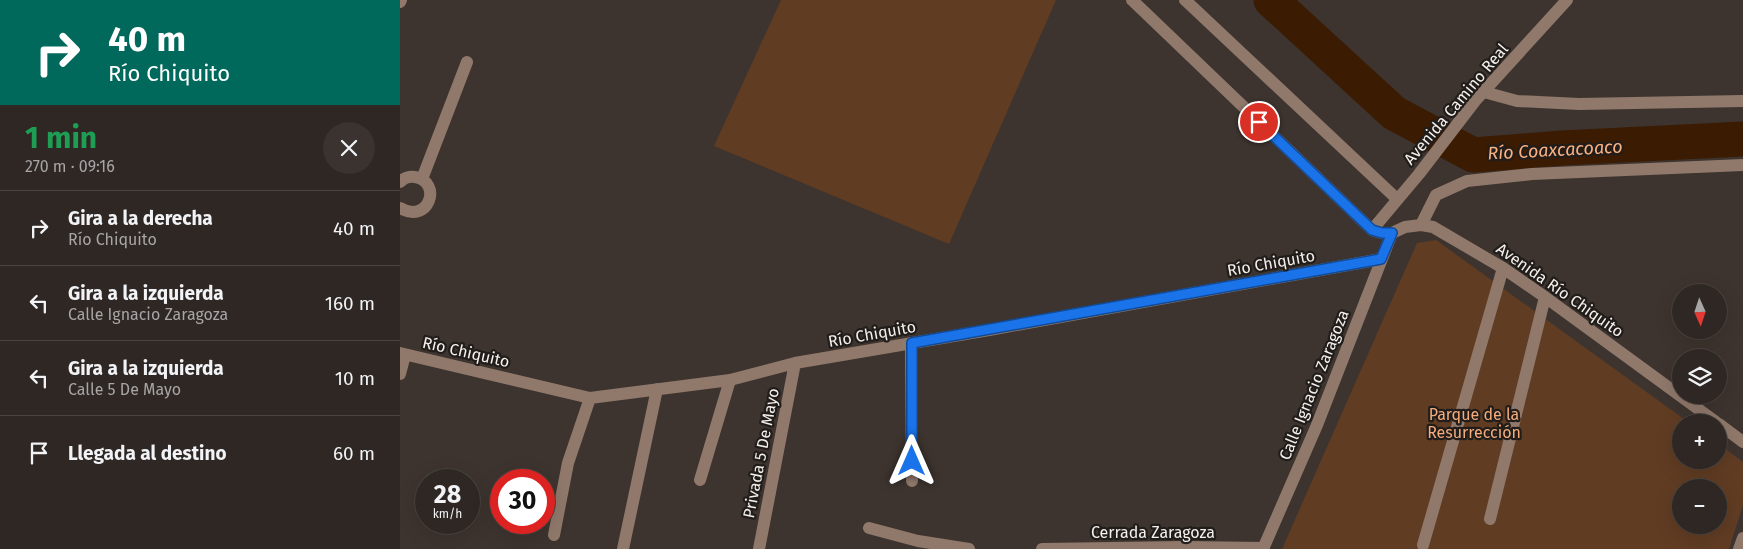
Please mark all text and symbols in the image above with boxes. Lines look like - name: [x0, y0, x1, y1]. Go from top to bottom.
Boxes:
- text: 40 m: [108, 18, 186, 60]
- icon: right: [25, 20, 90, 85]
- street label: Avenida Camino Real: [1400, 39, 1512, 168]
- text: Río Chiquito: [108, 60, 230, 87]
- pin: [1238, 101, 1280, 143]
- icon: arrive: [1245, 108, 1273, 136]
- text: 1 min: [25, 120, 97, 156]
- button: close: [323, 122, 375, 174]
- water label: Río Coaxcacoaco: [1487, 135, 1623, 165]
- text: 270 m · 09:16: [25, 157, 115, 176]
- text: Gira a la derecha: [68, 207, 213, 230]
- icon: right: [25, 214, 53, 242]
- text: 40 m: [333, 217, 375, 240]
- text: Río Chiquito: [68, 230, 157, 249]
- street label: Avenida Río Chiquito: [1493, 239, 1627, 341]
- street label: Río Chiquito: [1226, 246, 1316, 280]
- text: Gira a la izquierda: [68, 282, 224, 305]
- north arrow: [1672, 284, 1728, 339]
- map controls: [1672, 284, 1727, 534]
- icon: left: [25, 289, 53, 317]
- text: 160 m: [325, 292, 375, 315]
- text: Calle Ignacio Zaragoza: [68, 305, 228, 324]
- street label: Calle Ignacio Zaragoza: [1275, 307, 1353, 463]
- street label: Río Chiquito: [827, 317, 917, 351]
- street label: Río Chiquito: [421, 333, 511, 371]
- button: layers: [1672, 349, 1727, 404]
- text: Gira a la izquierda: [68, 357, 224, 380]
- icon: left: [25, 364, 53, 392]
- text: 10 m: [335, 367, 375, 390]
- text: Calle 5 De Mayo: [68, 380, 181, 399]
- street label: Privada 5 De Mayo: [739, 386, 783, 520]
- park label: Parque de la Resurrección: [1427, 405, 1521, 442]
- button: +: [1672, 414, 1727, 469]
- position arrow: [885, 434, 937, 486]
- icon: arrive: [25, 439, 53, 467]
- text: Llegada al destino: [68, 442, 227, 465]
- text: 60 m: [333, 442, 375, 465]
- speed limit sign: 30: [490, 469, 555, 534]
- button: −: [1672, 479, 1727, 534]
- text: 28: [434, 480, 461, 510]
- text: km/h: [433, 507, 462, 521]
- street label: Cerrada Zaragoza: [1091, 523, 1215, 542]

